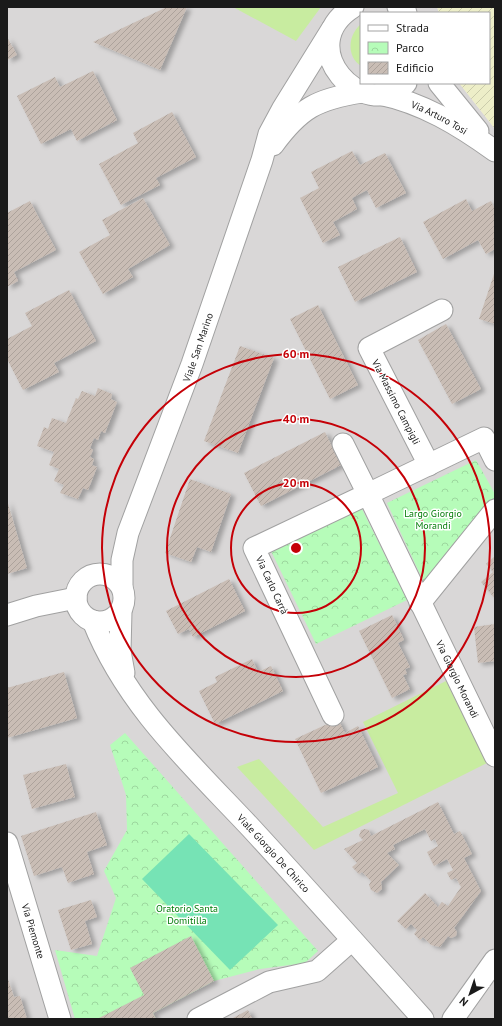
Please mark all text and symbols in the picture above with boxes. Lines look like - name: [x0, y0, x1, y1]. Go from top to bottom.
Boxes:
- legend: [360, 12, 490, 84]
- text: Strada: [396, 20, 429, 35]
- text: Parco: [396, 40, 424, 55]
- text: Edificio: [396, 60, 434, 75]
- street label: Via Arturo Tosi: [408, 97, 470, 137]
- street label: Viale San Marino: [179, 311, 216, 385]
- text: 60 m: [283, 346, 309, 361]
- street label: Via Massimo Campigli: [368, 356, 423, 447]
- text: 40 m: [283, 411, 309, 426]
- text: 20 m: [283, 475, 309, 490]
- park label: Largo Giorgio Morandi: [404, 507, 462, 532]
- centre of rings: [289, 541, 303, 555]
- street label: Via Carlo Carrà: [252, 553, 291, 616]
- street label: Via Giorgio Morandi: [433, 637, 482, 720]
- street label: Viale Giorgio De Chirico: [234, 810, 313, 895]
- street label: Via Piemonte: [19, 901, 48, 960]
- park label: Oratorio Santa Domitilla: [156, 902, 218, 927]
- north arrow: [450, 974, 490, 1014]
- text: N: [456, 994, 471, 1009]

